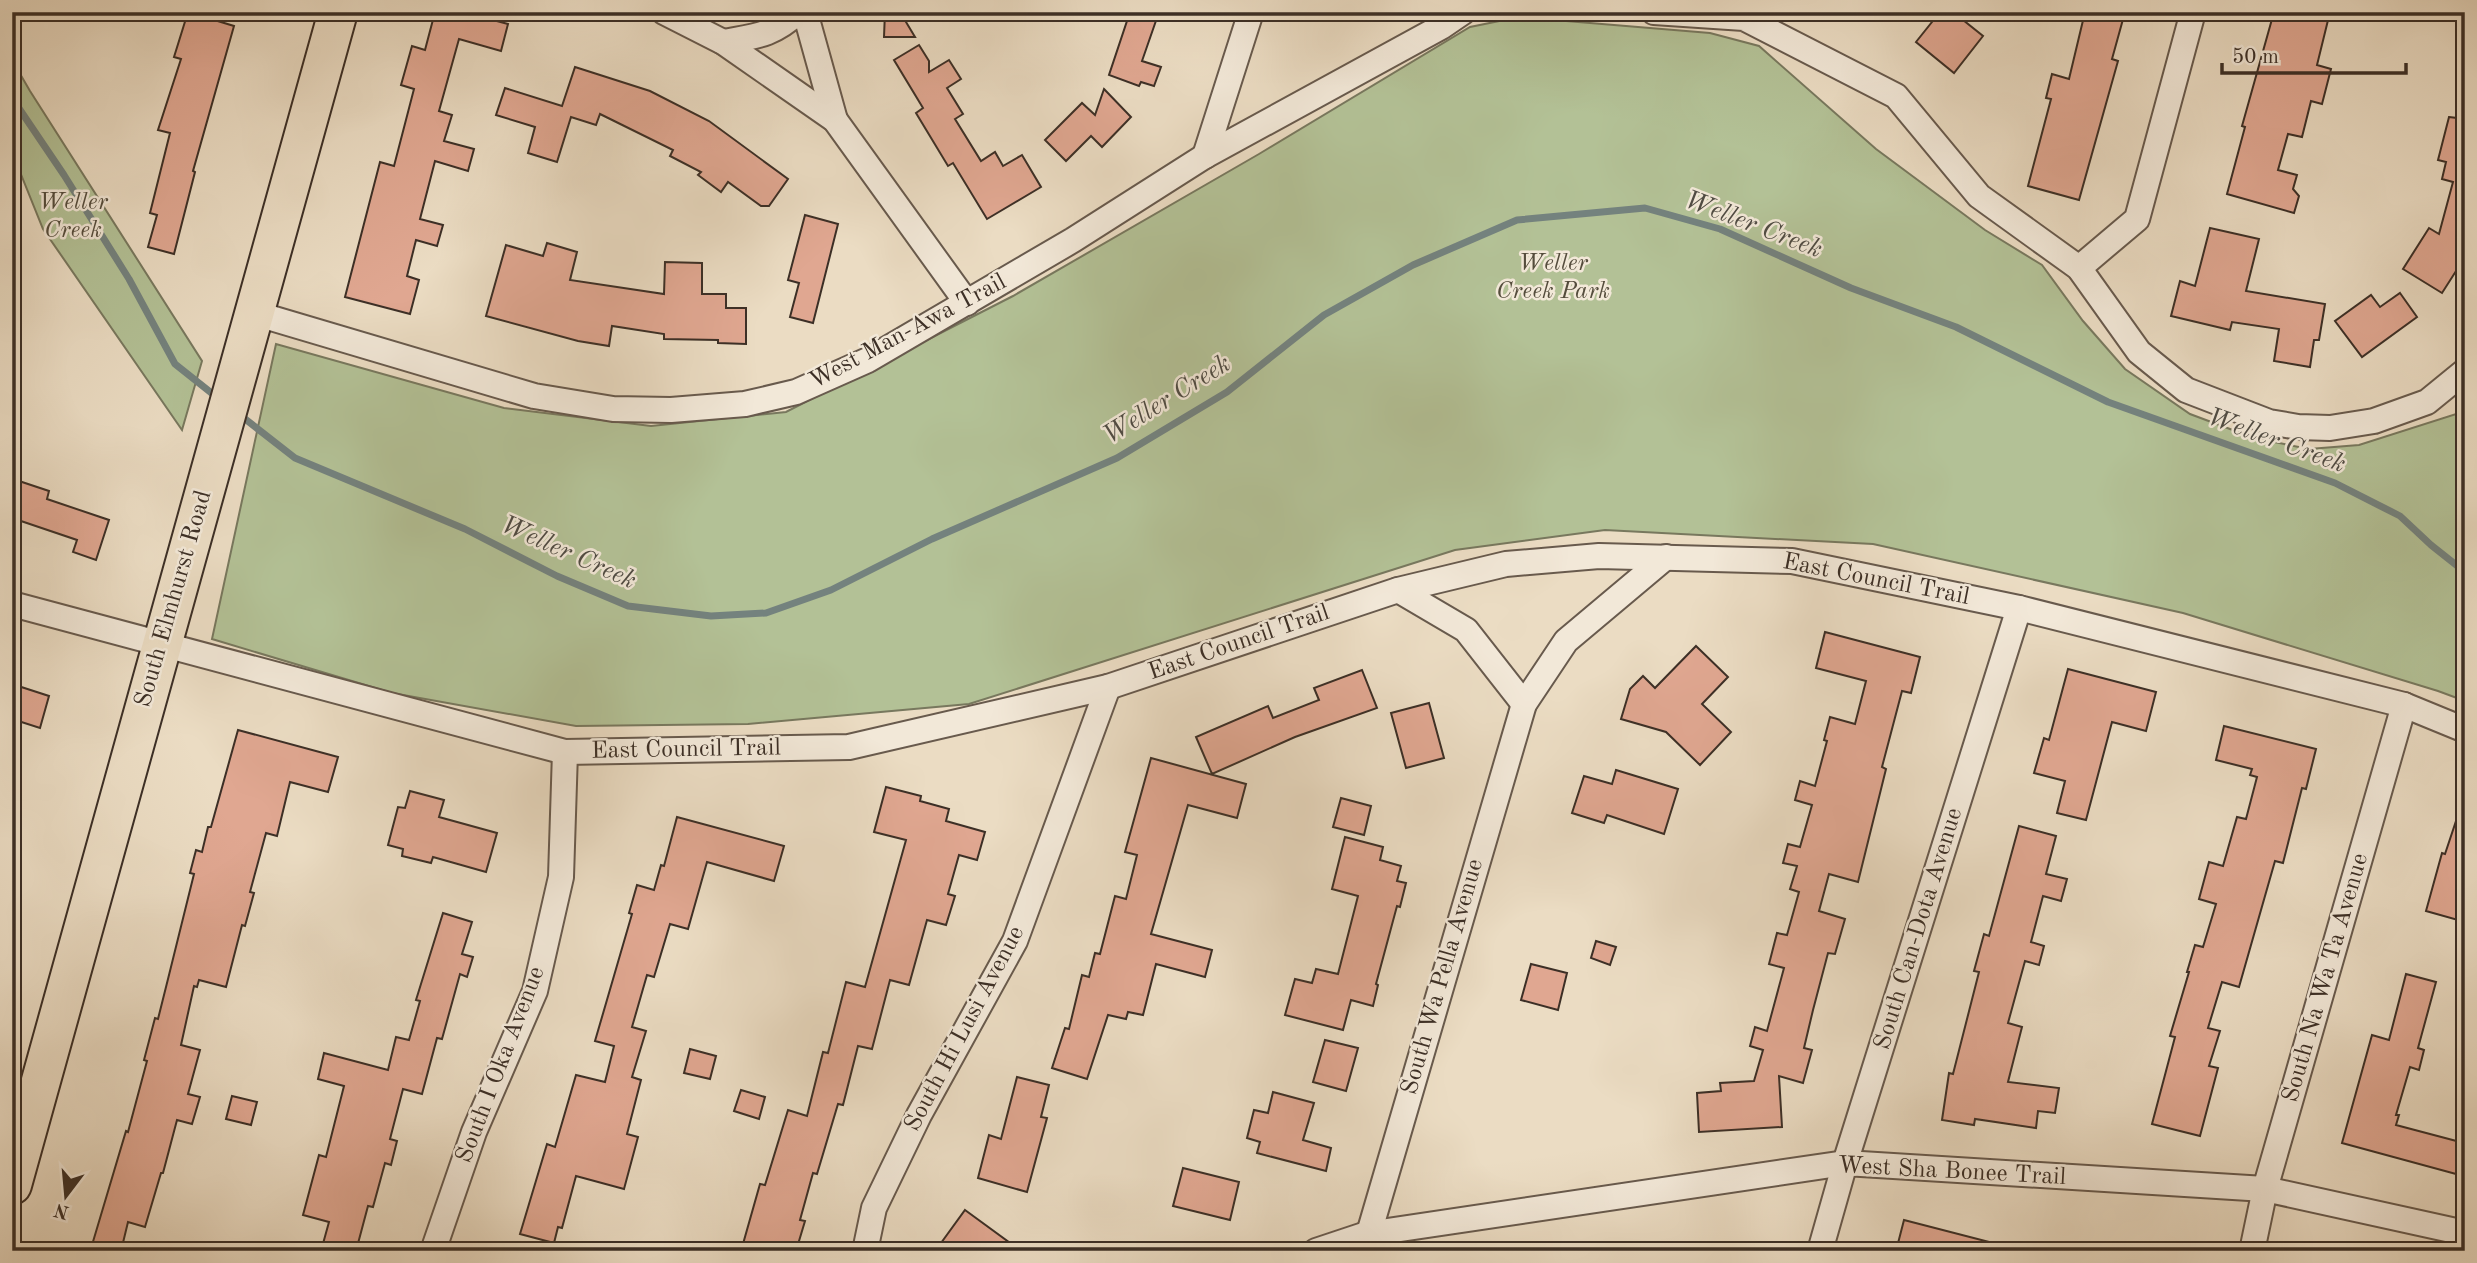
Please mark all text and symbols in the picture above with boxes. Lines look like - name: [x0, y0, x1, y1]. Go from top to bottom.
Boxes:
- scale bar: [2222, 32, 2405, 76]
- text: 50 m: [2232, 47, 2279, 68]
- water label: Weller Creek: [1680, 187, 1826, 263]
- park label: Weller Creek: [38, 191, 109, 243]
- park label: Weller Creek Park: [1496, 252, 1610, 304]
- street label: West Man-Awa Trail: [806, 270, 1010, 394]
- water label: Weller Creek: [1098, 350, 1236, 450]
- water label: Weller Creek: [2203, 404, 2349, 478]
- street label: South Elmhurst Road: [132, 488, 216, 710]
- water label: Weller Creek: [496, 512, 640, 594]
- street label: East Council Trail: [1781, 550, 1971, 610]
- street label: East Council Trail: [1145, 601, 1333, 685]
- street label: East Council Trail: [591, 736, 781, 764]
- street label: South Can-Dota Avenue: [1871, 805, 1967, 1053]
- street label: South Na Wa Ta Avenue: [2279, 851, 2373, 1105]
- street label: South Wa Pella Avenue: [1398, 856, 1488, 1098]
- street label: South Hi Lusi Avenue: [901, 922, 1029, 1136]
- street label: South I Oka Avenue: [453, 964, 549, 1166]
- street label: West Sha Bonee Trail: [1837, 1154, 2067, 1190]
- north arrow: [32, 1162, 102, 1232]
- text: N: [52, 1199, 72, 1221]

